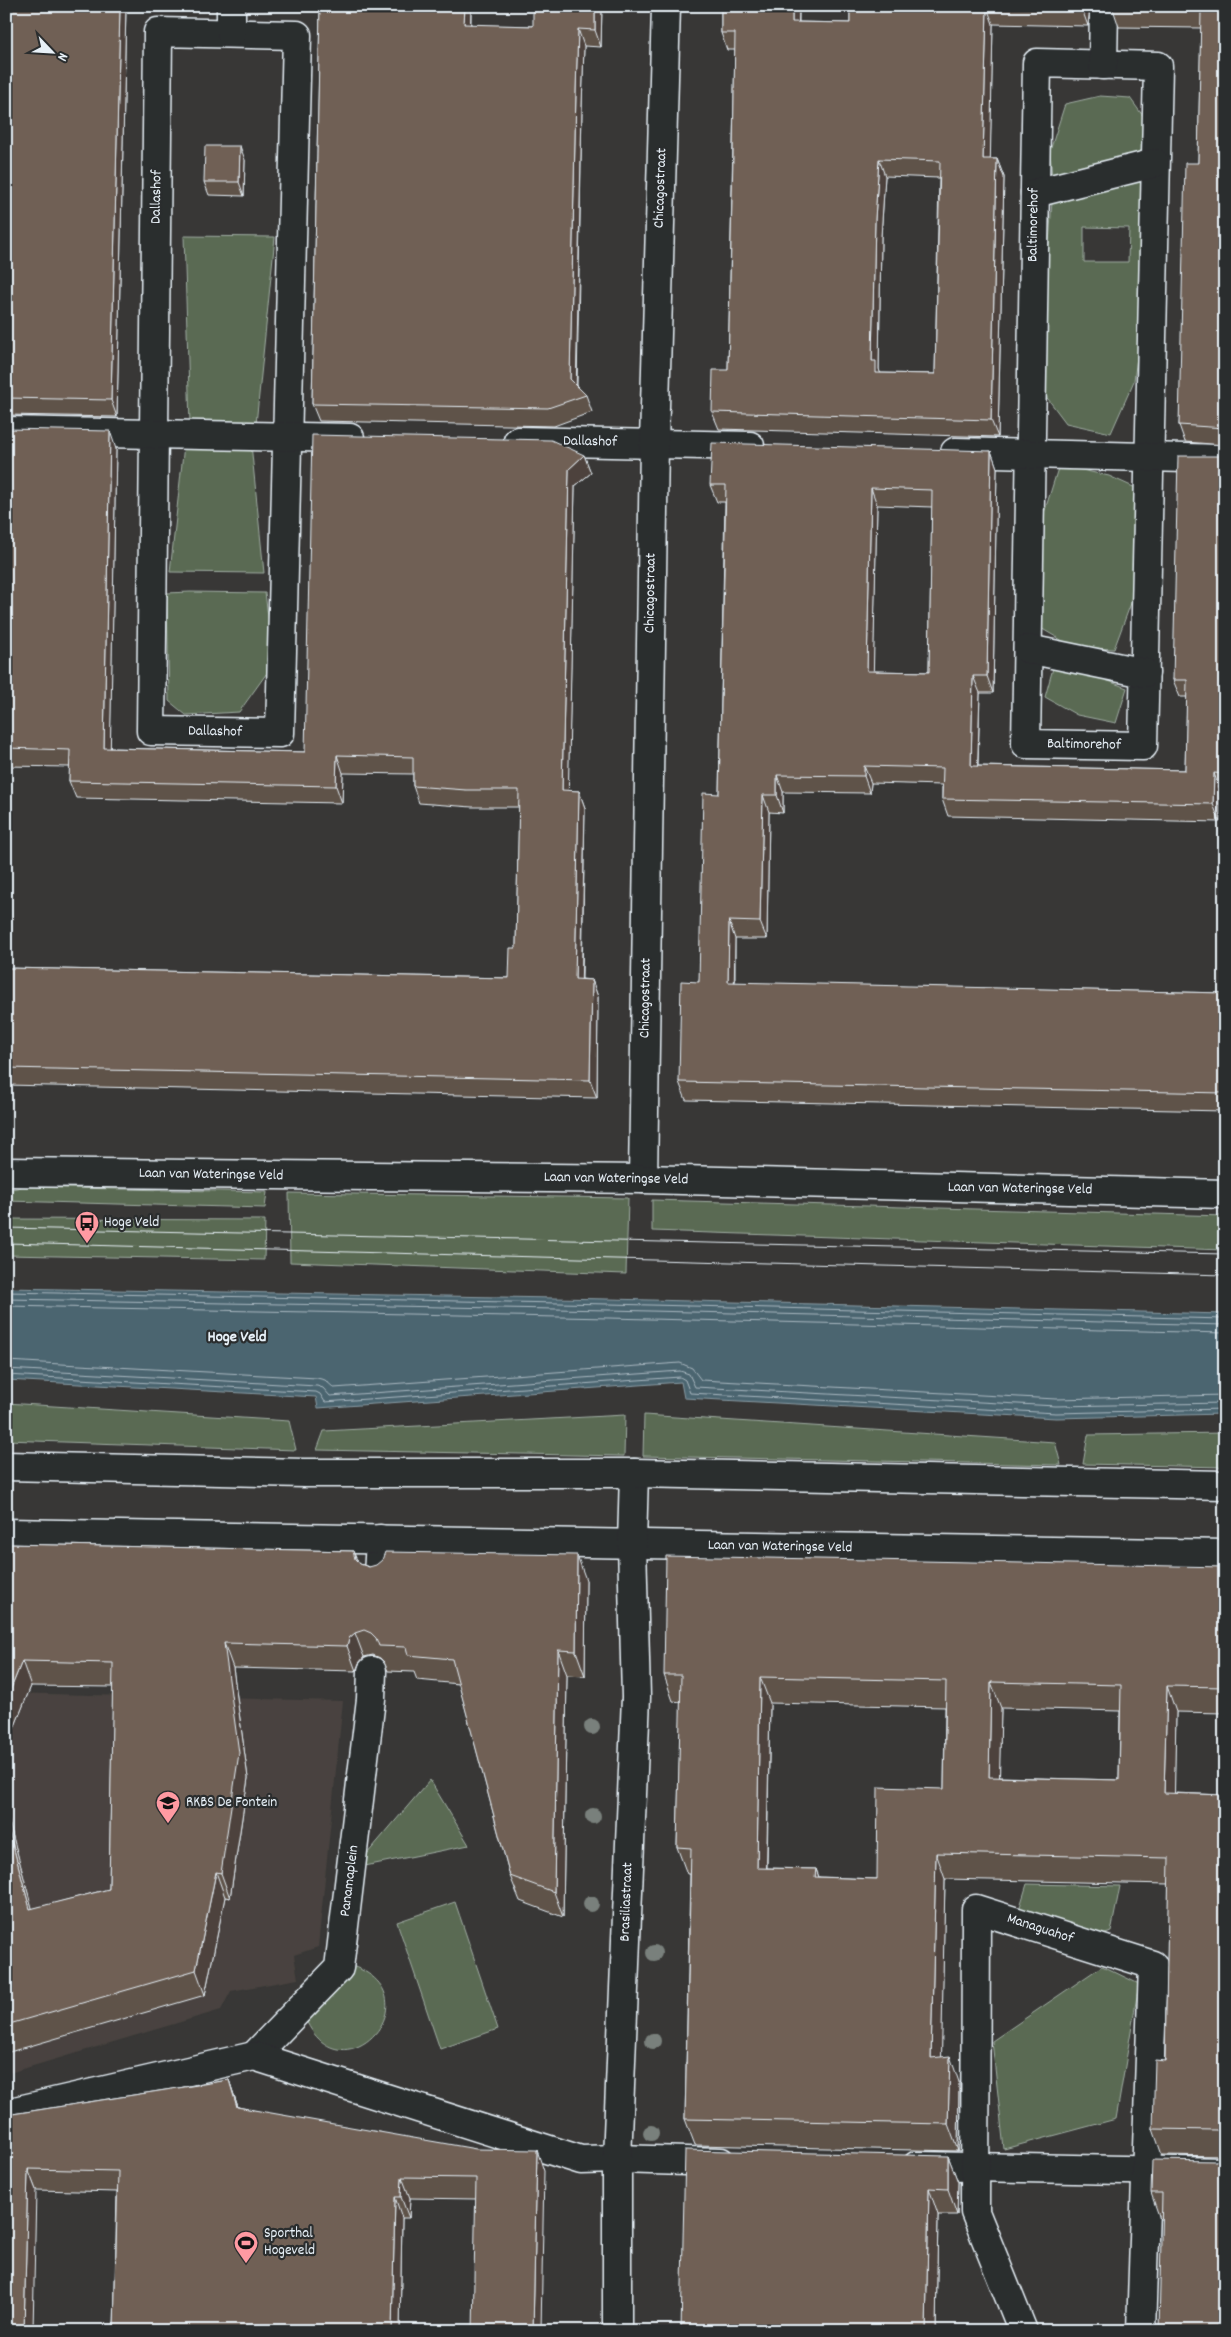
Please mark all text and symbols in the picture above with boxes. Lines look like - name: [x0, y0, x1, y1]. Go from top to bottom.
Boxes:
- north arrow: [28, 28, 78, 78]
- text: N: [51, 49, 72, 64]
- street label: Chicagostraat: [649, 147, 673, 229]
- street label: Dallashof: [146, 169, 168, 224]
- street label: Baltimorehof: [1022, 187, 1046, 262]
- street label: Dallashof: [563, 431, 618, 453]
- street label: Chicagostraat: [639, 552, 663, 633]
- street label: Dallashof: [188, 721, 243, 743]
- street label: Baltimorehof: [1047, 733, 1122, 757]
- street label: Chicagostraat: [634, 957, 658, 1038]
- street label: Laan van Wateringse Veld: [139, 1163, 283, 1187]
- street label: Laan van Wateringse Veld: [544, 1167, 688, 1191]
- street label: Laan van Wateringse Veld: [948, 1177, 1092, 1201]
- bus stop icon: Hoge Veld: [74, 1210, 100, 1244]
- place label: Hoge Veld: [104, 1212, 159, 1234]
- district label: Hoge Veld: [207, 1326, 267, 1349]
- street label: Laan van Wateringse Veld: [708, 1535, 852, 1559]
- school or university icon: RKBS De Fontein: [155, 1790, 181, 1824]
- place label: RKBS De Fontein: [186, 1792, 277, 1814]
- street label: Panamaplein: [335, 1844, 365, 1918]
- street label: Brasiliastraat: [615, 1862, 639, 1942]
- street label: Managuahof: [1004, 1908, 1077, 1950]
- place label: Sporthal Hogeveld: [264, 2223, 315, 2262]
- sports icon: Sporthal Hogeveld: [233, 2230, 259, 2264]

